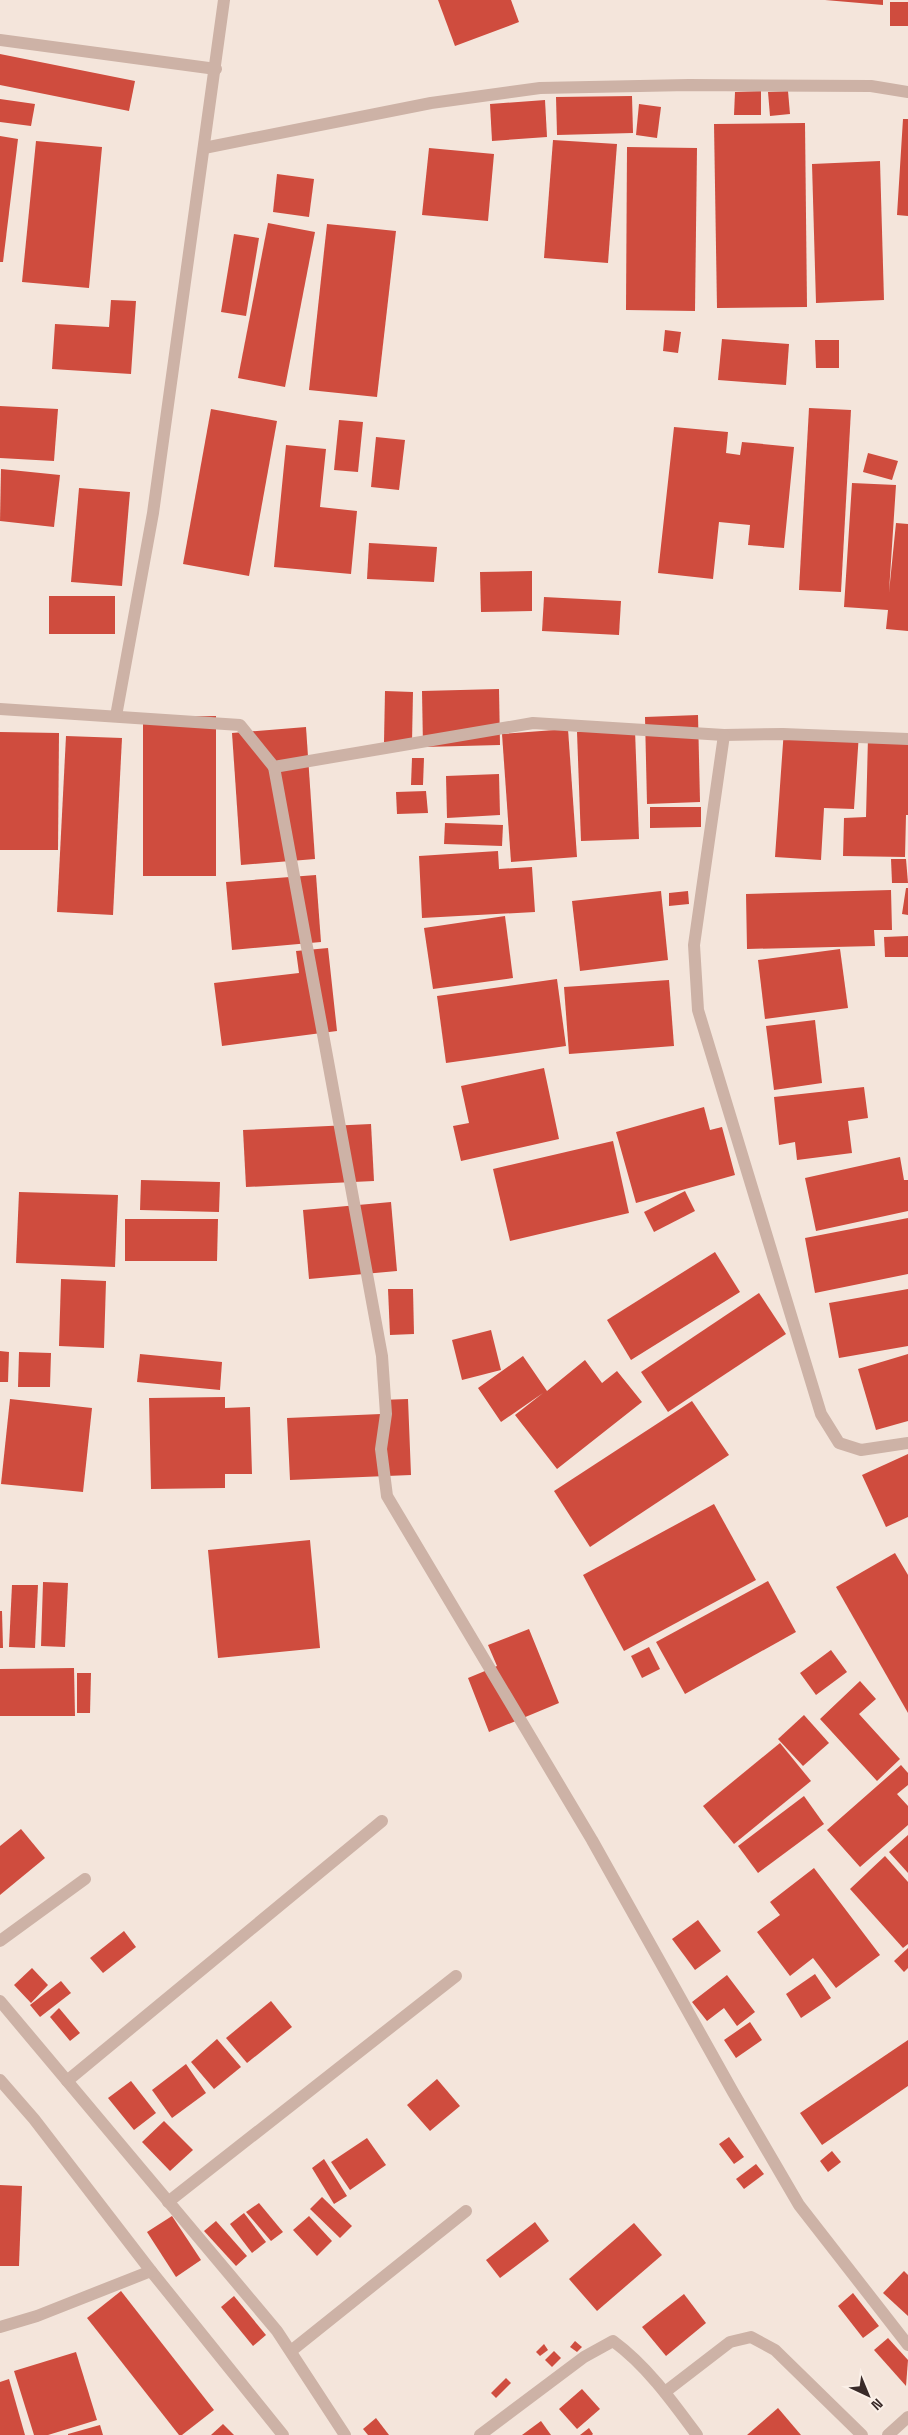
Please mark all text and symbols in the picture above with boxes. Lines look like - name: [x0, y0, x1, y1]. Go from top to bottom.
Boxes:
- north arrow: [843, 2370, 893, 2420]
- text: N: [867, 2395, 887, 2414]

